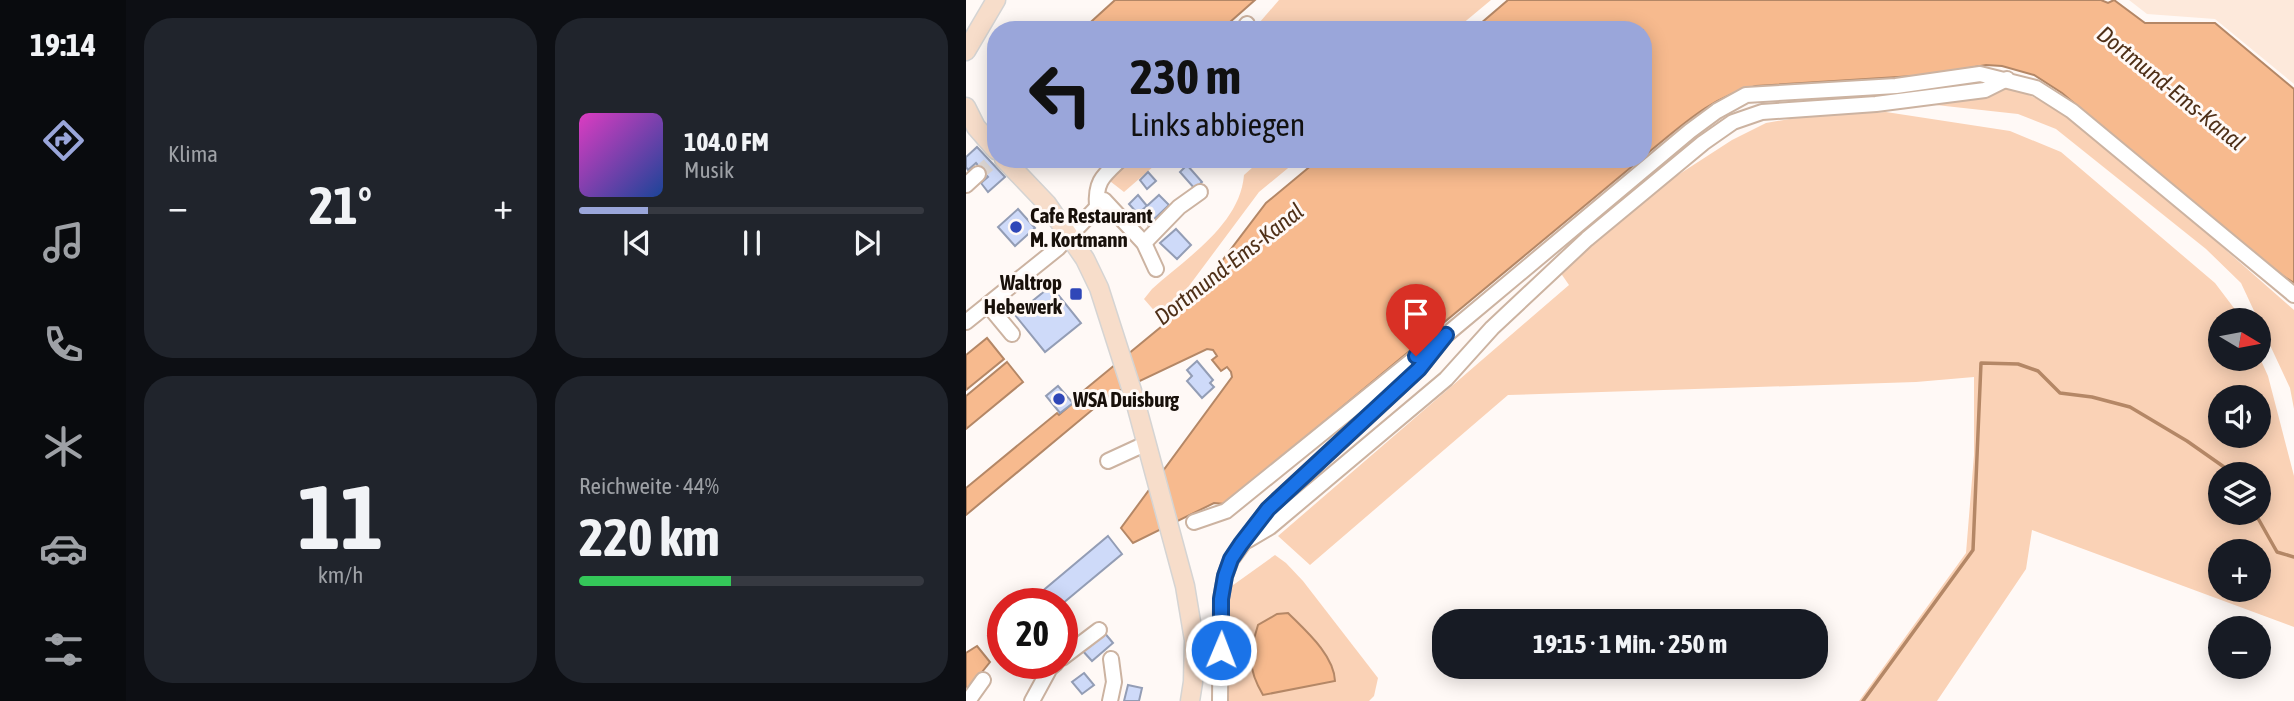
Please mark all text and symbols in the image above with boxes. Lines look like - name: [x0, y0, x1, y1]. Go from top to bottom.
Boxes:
- water label: Dortmund-Ems-Kanal: [2092, 21, 2250, 155]
- text: 19:14: [30, 26, 96, 63]
- text: 230 m: [1130, 48, 1241, 104]
- icon: left: [1015, 49, 1106, 140]
- text: Links abbiegen: [1130, 106, 1305, 143]
- icon: directions: [39, 116, 88, 165]
- text: 104.0 FM: [684, 127, 769, 157]
- text: Klima: [168, 141, 218, 167]
- text: Musik: [684, 157, 734, 183]
- text: 21°: [309, 175, 372, 235]
- text: −: [168, 184, 188, 227]
- text: +: [493, 184, 513, 227]
- water label: Dortmund-Ems-Kanal: [1149, 198, 1309, 330]
- place label: Cafe Restaurant M. Kortmann: [1030, 203, 1153, 251]
- icon: music: [39, 218, 88, 267]
- marker: Cafe Restaurant M. Kortmann: [1008, 219, 1024, 235]
- icon: previous: [618, 224, 656, 262]
- icon: pause: [733, 224, 771, 262]
- icon: next: [848, 224, 886, 262]
- place label: Waltrop Hebewerk: [984, 270, 1063, 318]
- pin: [1386, 284, 1446, 356]
- marker: Waltrop Hebewerk: [1068, 286, 1084, 302]
- icon: arrive: [1397, 295, 1435, 333]
- north arrow: [2208, 308, 2272, 371]
- map controls: [2208, 308, 2271, 679]
- icon: phone: [39, 320, 88, 369]
- button: sound: [2208, 385, 2271, 448]
- place label: WSA Duisburg: [1072, 387, 1180, 411]
- marker: WSA Duisburg: [1051, 391, 1067, 407]
- icon: climate: [39, 422, 88, 471]
- button: layers: [2208, 462, 2271, 525]
- text: 11: [298, 464, 383, 568]
- text: Reichweite · 44%: [579, 473, 719, 499]
- text: 220 km: [579, 507, 720, 567]
- icon: car: [39, 524, 88, 573]
- button: +: [2208, 539, 2271, 602]
- text: km/h: [318, 562, 363, 588]
- speed limit sign: 20: [987, 588, 1078, 679]
- position arrow: [1184, 613, 1258, 687]
- button: −: [2208, 616, 2271, 679]
- icon: filters: [39, 625, 88, 674]
- text: 19:15 · 1 Min. · 250 m: [1533, 629, 1727, 659]

